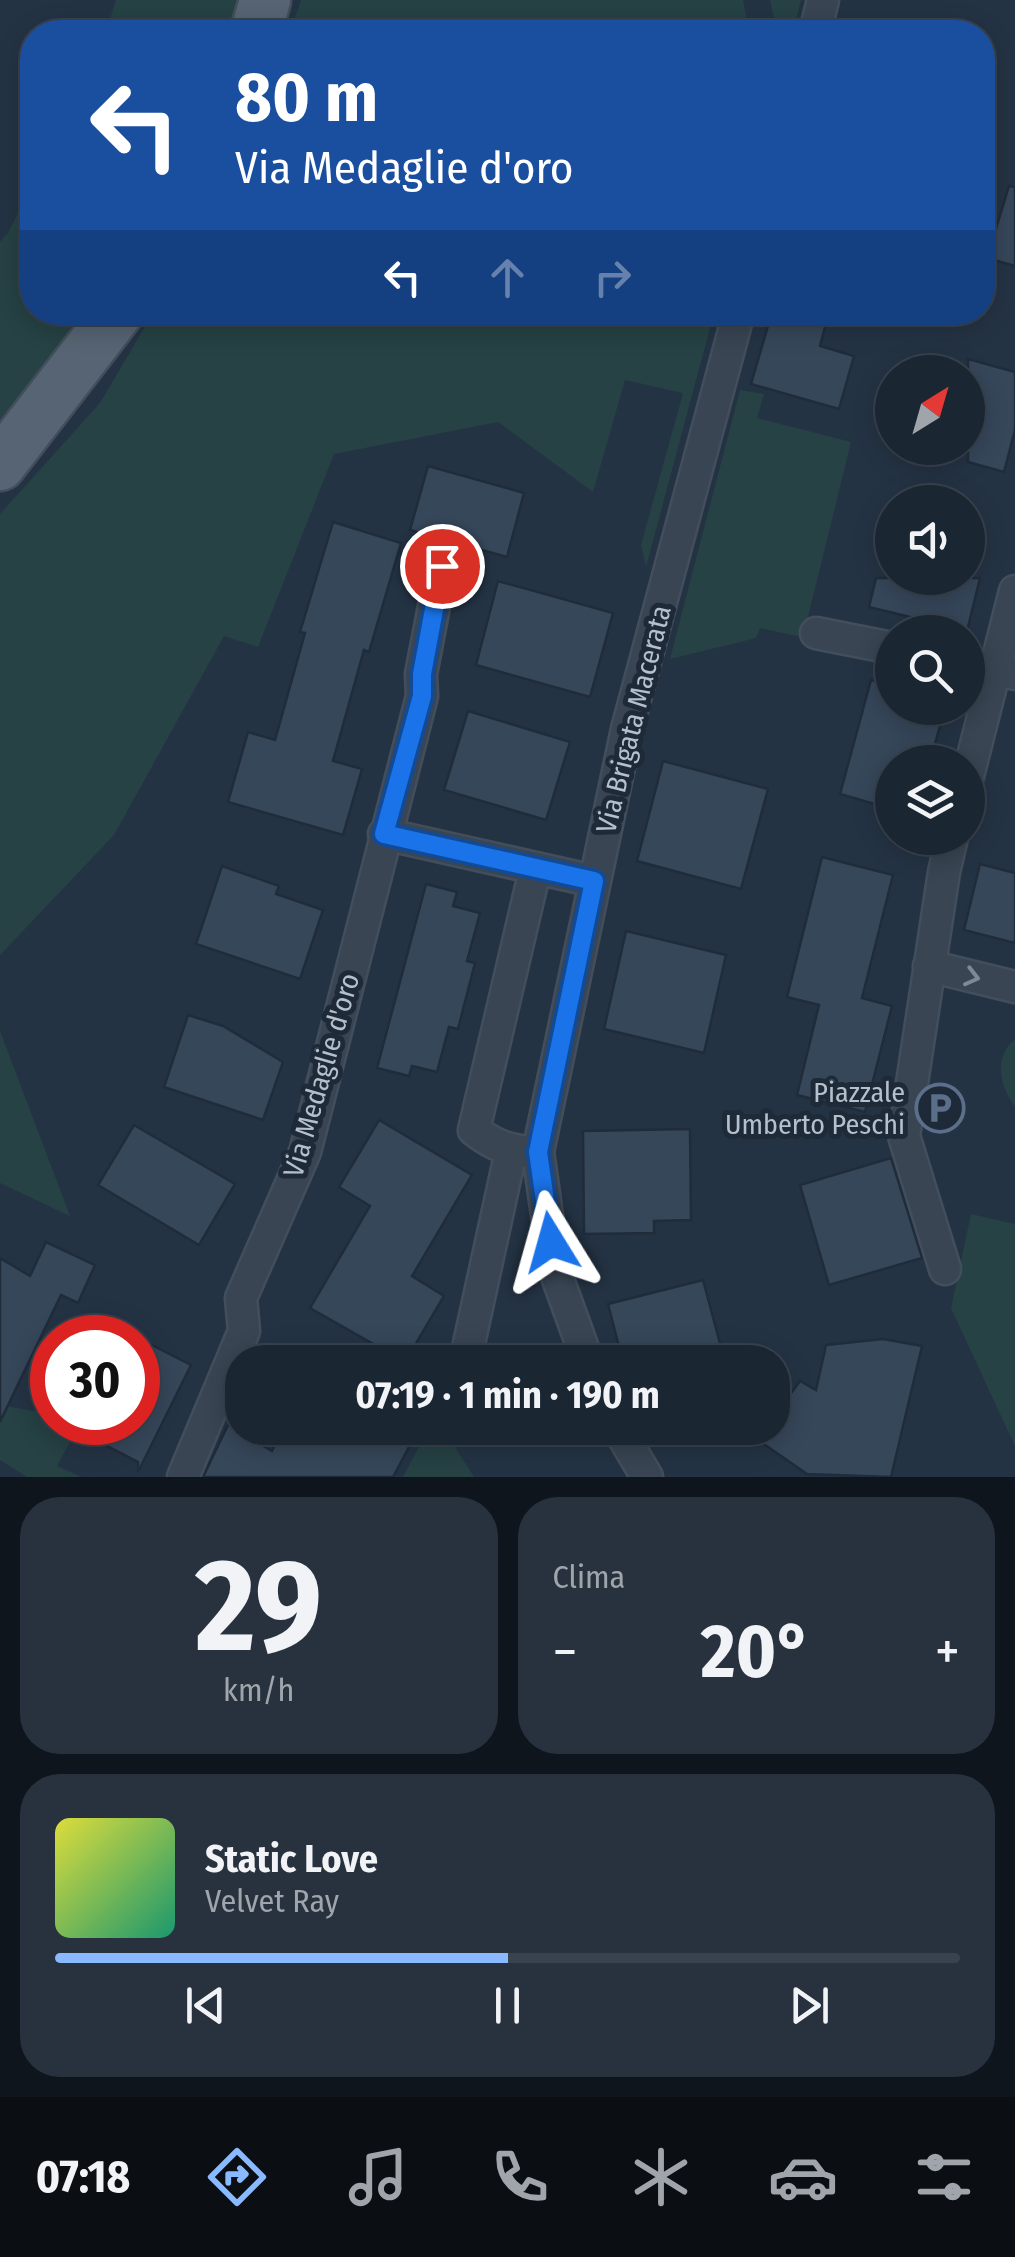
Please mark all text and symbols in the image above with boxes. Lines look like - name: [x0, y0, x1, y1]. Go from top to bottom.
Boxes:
- text: 80 m: [235, 56, 378, 140]
- icon: left: [70, 60, 200, 190]
- text: Via Medaglie d'oro: [235, 141, 574, 195]
- icon: left: [375, 250, 430, 305]
- icon: ahead: [480, 250, 535, 305]
- icon: right: [585, 250, 640, 305]
- north arrow: [875, 355, 985, 465]
- map controls: [875, 355, 985, 855]
- button: sound: [875, 485, 985, 595]
- pin: [400, 524, 485, 609]
- icon: arrive: [415, 539, 470, 594]
- street label: Via Brigata Macerata: [589, 602, 678, 836]
- button: search: [875, 615, 985, 725]
- button: layers: [875, 745, 985, 855]
- one-way arrow: [963, 965, 980, 986]
- street label: Via Medaglie d'oro: [277, 969, 366, 1181]
- place label: Piazzale Umberto Peschi: [725, 1076, 905, 1141]
- parking icon: Piazzale Umberto Peschi: [914, 1082, 966, 1134]
- position arrow: [499, 1190, 603, 1294]
- speed limit sign: 30: [30, 1315, 160, 1445]
- text: 07:19 · 1 min · 190 m: [355, 1372, 660, 1418]
- text: 29: [195, 1528, 322, 1684]
- text: Clima: [553, 1558, 625, 1596]
- text: 20°: [701, 1607, 812, 1697]
- text: −: [553, 1619, 577, 1685]
- text: +: [935, 1619, 960, 1685]
- text: km/h: [223, 1671, 294, 1709]
- text: Static Love: [205, 1836, 378, 1882]
- text: Velvet Ray: [205, 1882, 339, 1920]
- icon: previous: [178, 1978, 233, 2033]
- icon: pause: [480, 1978, 535, 2033]
- icon: next: [782, 1978, 837, 2033]
- icon: directions: [202, 2142, 272, 2212]
- icon: music: [343, 2142, 413, 2212]
- icon: phone: [485, 2142, 555, 2212]
- icon: climate: [626, 2142, 696, 2212]
- icon: car: [768, 2142, 838, 2212]
- icon: filters: [909, 2142, 979, 2212]
- text: 07:18: [36, 2150, 130, 2204]

